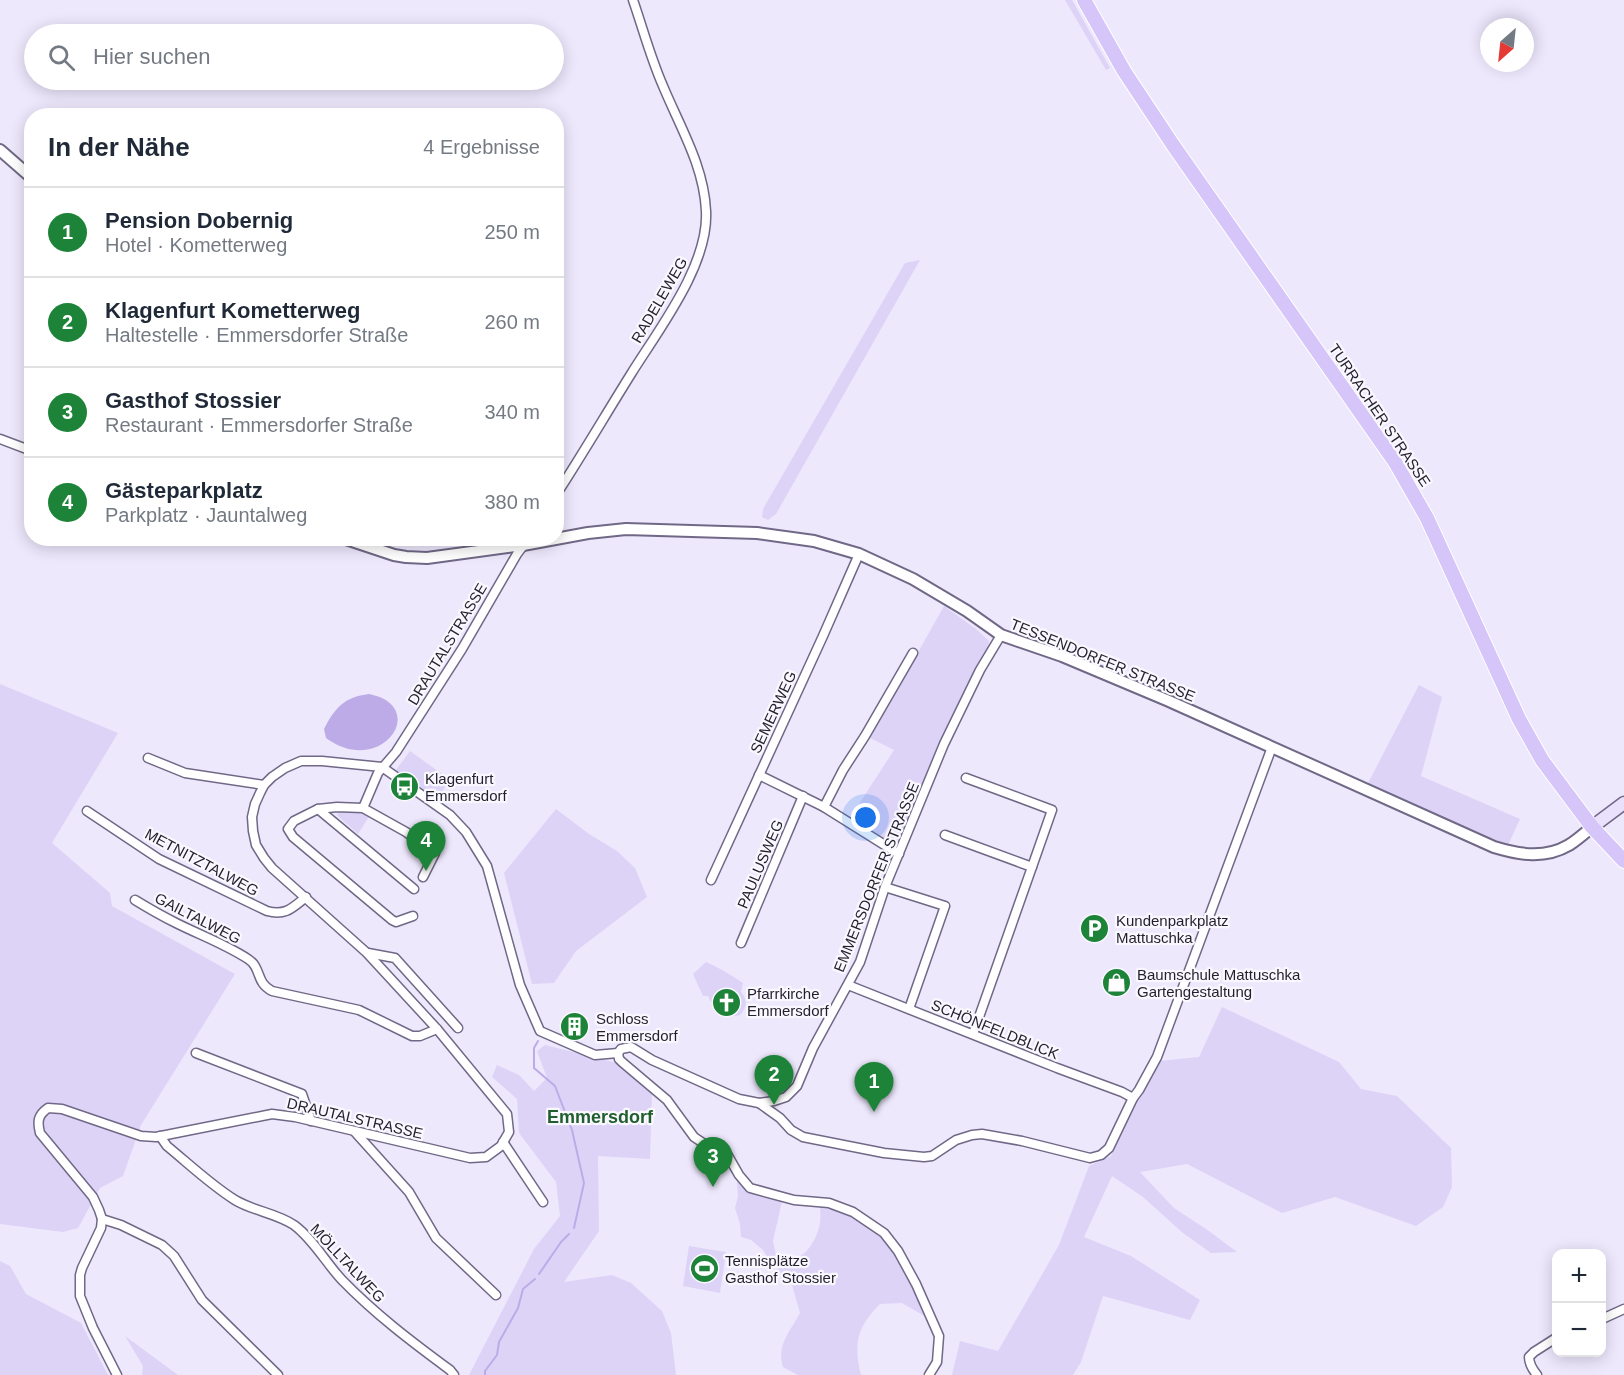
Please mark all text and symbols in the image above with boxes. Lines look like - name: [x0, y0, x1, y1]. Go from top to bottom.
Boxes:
- north arrow: [1480, 18, 1534, 72]
- search box: [24, 24, 564, 90]
- icon: search: [45, 41, 78, 74]
- text: Hier suchen: [93, 44, 210, 69]
- text: In der Nähe: [48, 132, 190, 162]
- text: 4 Ergebnisse: [423, 136, 540, 158]
- text: Pension Dobernig: [105, 208, 293, 233]
- text: 1: [62, 221, 73, 243]
- text: 250 m: [484, 221, 540, 243]
- text: Hotel · Kometterweg: [105, 234, 287, 256]
- street label: RADELEWEG: [628, 254, 690, 346]
- text: Klagenfurt Kometterweg: [105, 298, 360, 323]
- text: 2: [62, 311, 73, 333]
- text: 260 m: [484, 311, 540, 333]
- text: Haltestelle · Emmersdorfer Straße: [105, 324, 408, 346]
- street label: TURRACHER STRASSE: [1326, 340, 1434, 490]
- text: Gasthof Stossier: [105, 388, 281, 413]
- text: 3: [62, 401, 73, 423]
- text: 340 m: [484, 401, 540, 423]
- text: Restaurant · Emmersdorfer Straße: [105, 414, 413, 436]
- text: Gästeparkplatz: [105, 478, 263, 503]
- text: 4: [62, 491, 73, 513]
- text: 380 m: [484, 491, 540, 513]
- text: Parkplatz · Jauntalweg: [105, 504, 307, 526]
- street label: DRAUTALSTRASSE: [404, 580, 490, 708]
- street label: TESSENDORFER STRASSE: [1008, 615, 1198, 705]
- street label: SEMERWEG: [747, 668, 799, 756]
- place label: Klagenfurt Emmersdorf: [425, 770, 508, 804]
- bus stop icon: Klagenfurt Emmersdorf: [388, 771, 420, 803]
- street label: EMMERSDORFER STRASSE: [830, 780, 922, 974]
- your location: [851, 803, 880, 832]
- street label: PAULUSWEG: [734, 817, 786, 911]
- pin: 4: [406, 822, 446, 871]
- street label: METNITZTALWEG: [142, 825, 262, 899]
- street label: GAILTALWEG: [152, 889, 244, 947]
- place label: Kundenparkplatz Mattuschka: [1116, 912, 1229, 946]
- parking icon: Kundenparkplatz Mattuschka: [1079, 913, 1111, 945]
- place label: Baumschule Mattuschka Gartengestaltung: [1137, 966, 1301, 1000]
- shop icon: Baumschule Mattuschka Gartengestaltung: [1100, 967, 1132, 999]
- place label: Pfarrkirche Emmersdorf: [747, 985, 830, 1019]
- church icon: Pfarrkirche Emmersdorf: [710, 986, 742, 1018]
- street label: SCHÖNFELDBLICK: [929, 996, 1061, 1062]
- place label: Schloss Emmersdorf: [596, 1010, 679, 1044]
- building icon: Schloss Emmersdorf: [559, 1011, 591, 1043]
- pin: 2: [754, 1056, 794, 1105]
- pin: 1: [854, 1062, 894, 1112]
- street label: DRAUTALSTRASSE: [285, 1094, 425, 1142]
- district label: Emmersdorf: [547, 1107, 654, 1127]
- pin: 3: [694, 1138, 732, 1187]
- street label: MÖLLTALWEG: [307, 1220, 389, 1306]
- map controls: [1552, 1249, 1606, 1357]
- button: +: [1552, 1249, 1606, 1303]
- place label: Tennisplätze Gasthof Stossier: [725, 1252, 836, 1286]
- sports icon: Tennisplätze Gasthof Stossier: [688, 1253, 720, 1285]
- button: −: [1552, 1303, 1606, 1357]

